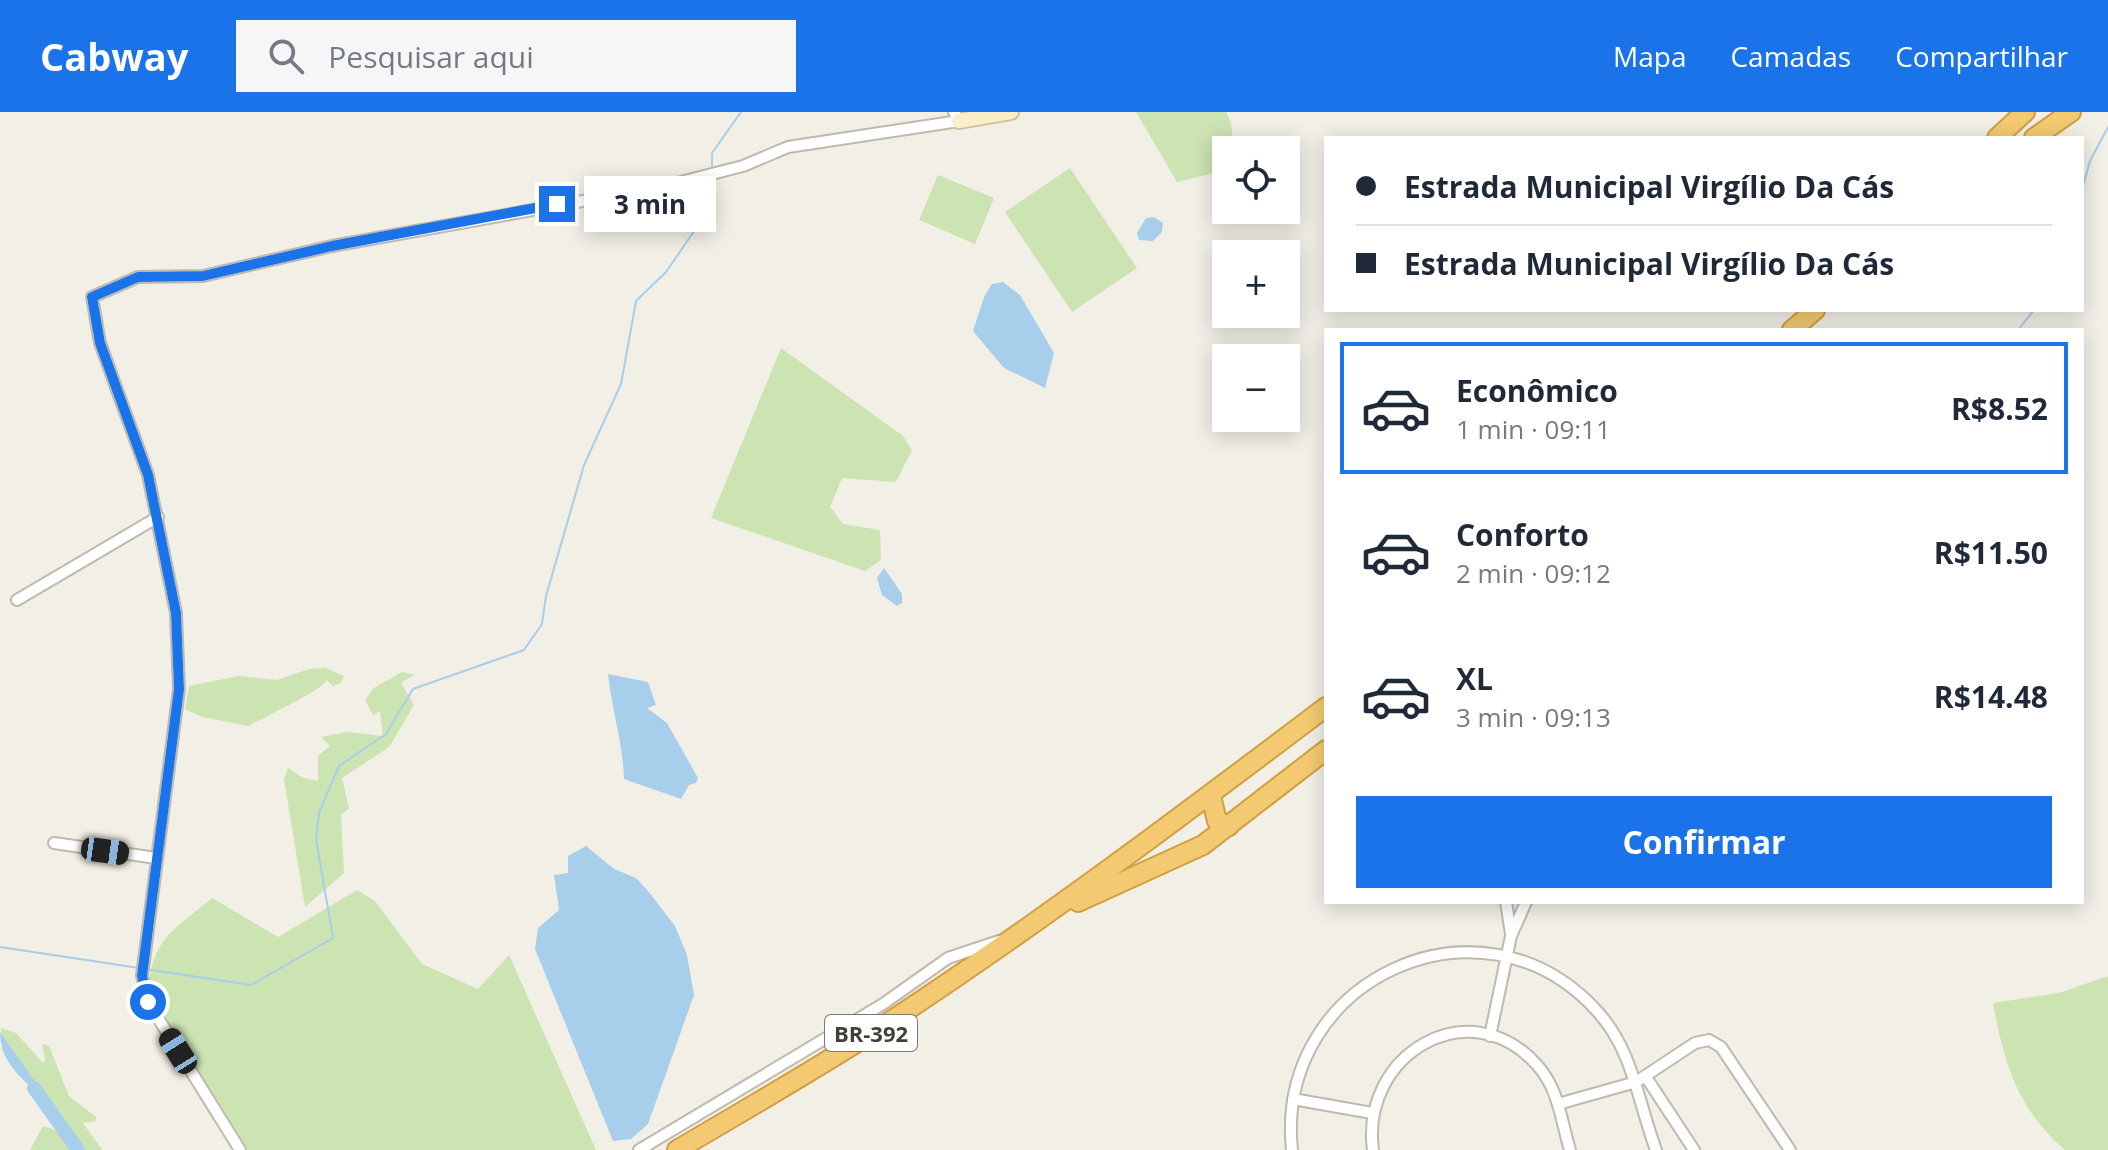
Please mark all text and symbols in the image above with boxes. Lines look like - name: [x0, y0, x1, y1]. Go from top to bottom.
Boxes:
- search box: [236, 20, 796, 92]
- text: Cabway: [40, 30, 188, 82]
- icon: search: [264, 34, 308, 78]
- text: Pesquisar aqui: [328, 36, 534, 77]
- text: Mapa: [1613, 37, 1686, 75]
- text: Camadas: [1730, 37, 1851, 75]
- text: Compartilhar: [1895, 37, 2068, 75]
- map controls: [1212, 136, 1300, 432]
- button: locate: [1212, 136, 1300, 224]
- text: Estrada Municipal Virgílio Da Cás: [1404, 166, 1894, 207]
- callout: 3 min: [585, 176, 717, 232]
- route end: [539, 186, 575, 222]
- text: 3 min: [614, 186, 686, 222]
- button: +: [1212, 240, 1300, 328]
- text: Estrada Municipal Virgílio Da Cás: [1404, 243, 1894, 284]
- button: −: [1212, 344, 1300, 432]
- text: Econômico: [1456, 370, 1618, 411]
- icon: car: [1360, 372, 1432, 444]
- text: R$8.52: [1951, 388, 2048, 429]
- text: 1 min · 09:11: [1456, 411, 1611, 447]
- text: Conforto: [1456, 514, 1589, 555]
- icon: car: [1360, 516, 1432, 588]
- text: R$11.50: [1934, 532, 2048, 573]
- text: 2 min · 09:12: [1456, 555, 1611, 591]
- text: XL: [1456, 658, 1493, 699]
- icon: car: [1360, 660, 1432, 732]
- text: R$14.48: [1934, 676, 2048, 717]
- text: 3 min · 09:13: [1456, 699, 1611, 735]
- button: Confirmar: [1356, 796, 2052, 888]
- car: [80, 836, 130, 866]
- route start: [130, 984, 166, 1020]
- road number: BR-392: [825, 1015, 917, 1051]
- car: [155, 1024, 201, 1078]

